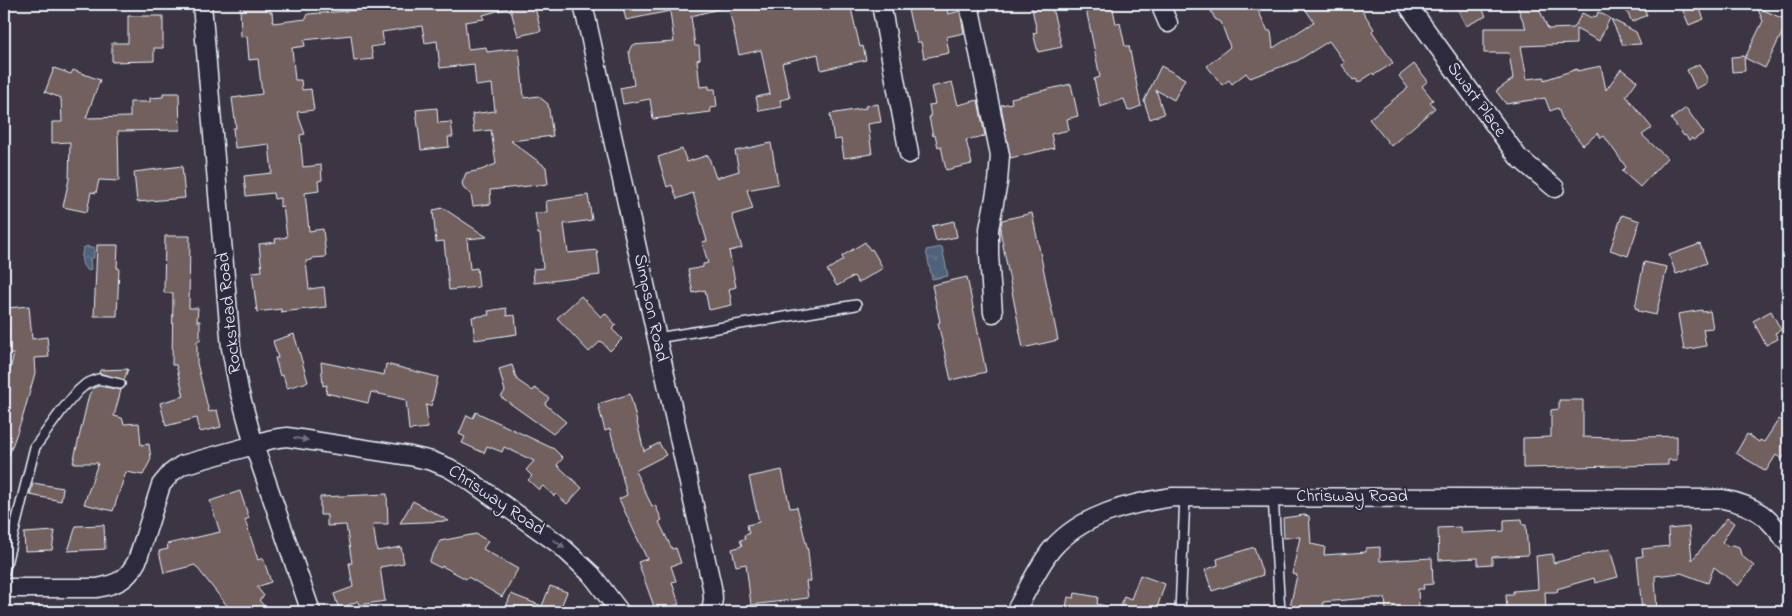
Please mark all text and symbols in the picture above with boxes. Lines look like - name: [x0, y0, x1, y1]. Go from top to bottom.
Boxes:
- street label: Swart Place: [1440, 57, 1513, 144]
- street label: Rockstead Road: [211, 251, 249, 375]
- street label: Simpson Road: [626, 252, 674, 364]
- one-way arrow: [293, 436, 309, 444]
- street label: Chrisway Road: [442, 459, 550, 543]
- street label: Chrisway Road: [1296, 484, 1408, 510]
- one-way arrow: [552, 539, 565, 550]

